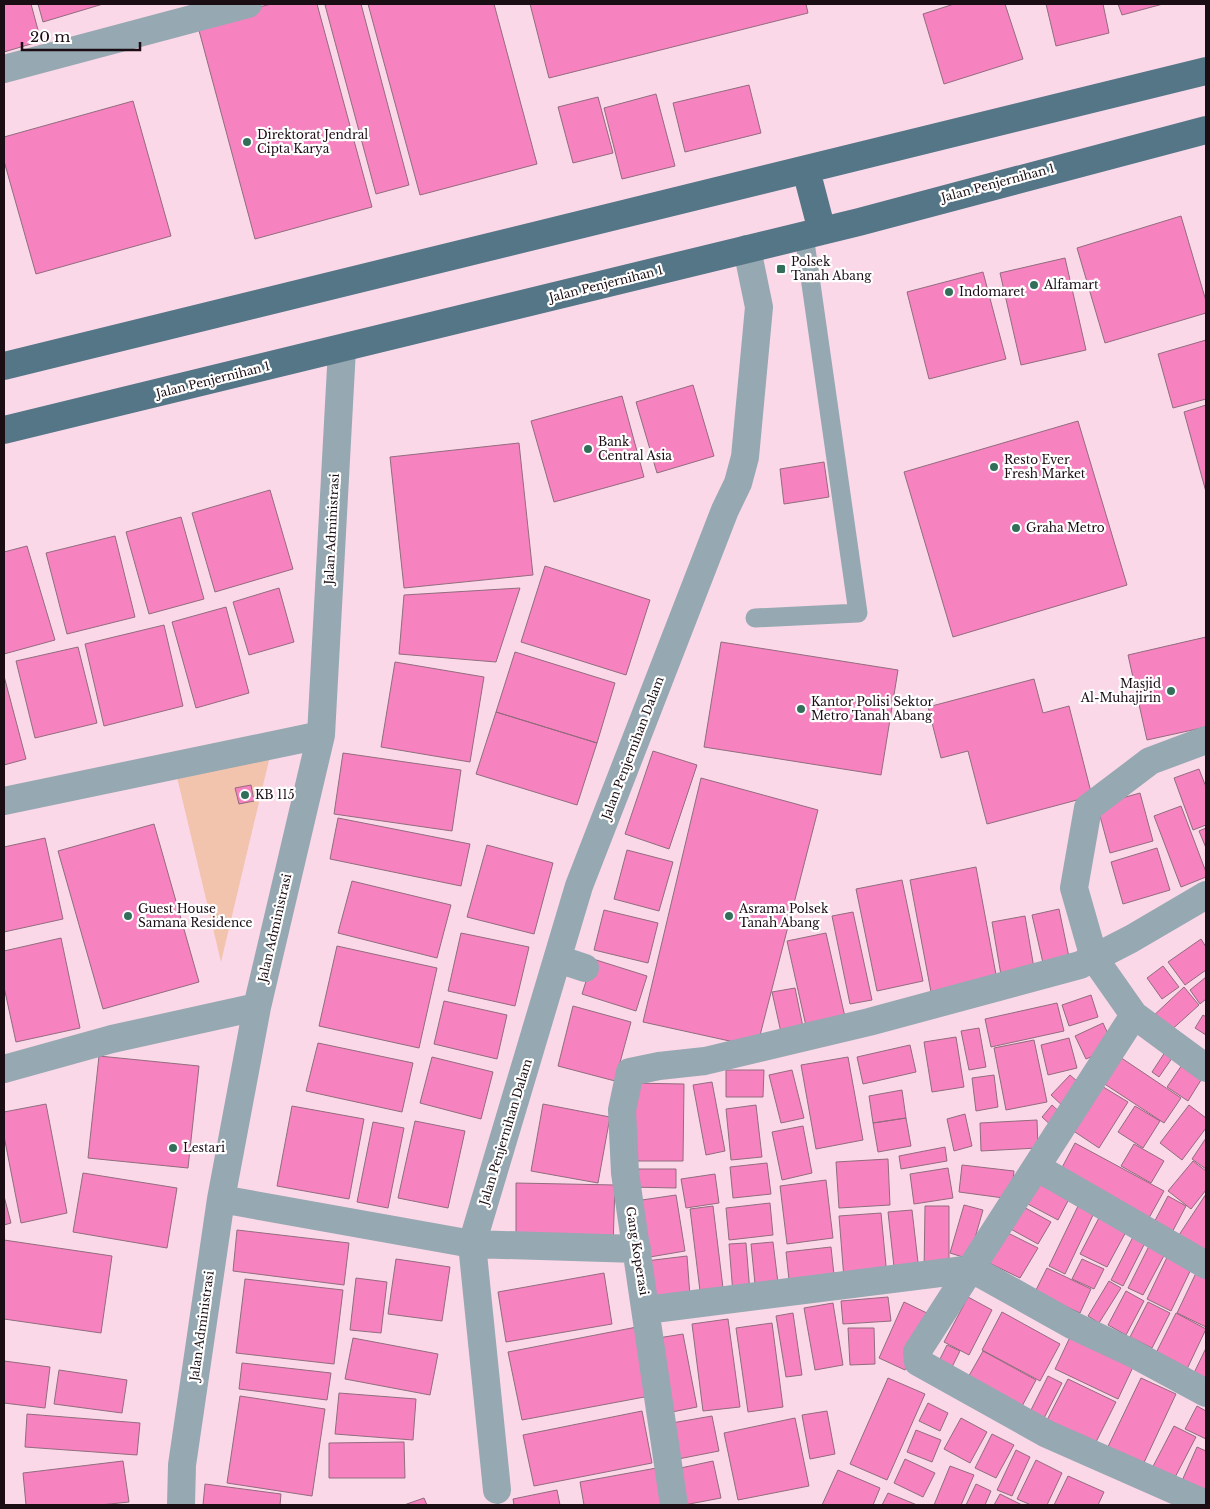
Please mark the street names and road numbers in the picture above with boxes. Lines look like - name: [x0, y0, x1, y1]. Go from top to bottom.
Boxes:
- street label: Jalan Penjernihan 1: [938, 160, 1056, 205]
- street label: Jalan Penjernihan 1: [545, 262, 664, 305]
- street label: Jalan Penjernihan 1: [152, 358, 271, 401]
- street label: Jalan Administrasi: [321, 473, 342, 587]
- street label: Jalan Penjernihan Dalam: [598, 674, 667, 823]
- street label: Jalan Administrasi: [254, 872, 294, 986]
- street label: Jalan Penjernihan Dalam: [476, 1057, 535, 1209]
- street label: Gang Koperasi: [623, 1205, 652, 1296]
- street label: Jalan Administrasi: [186, 1270, 217, 1384]

